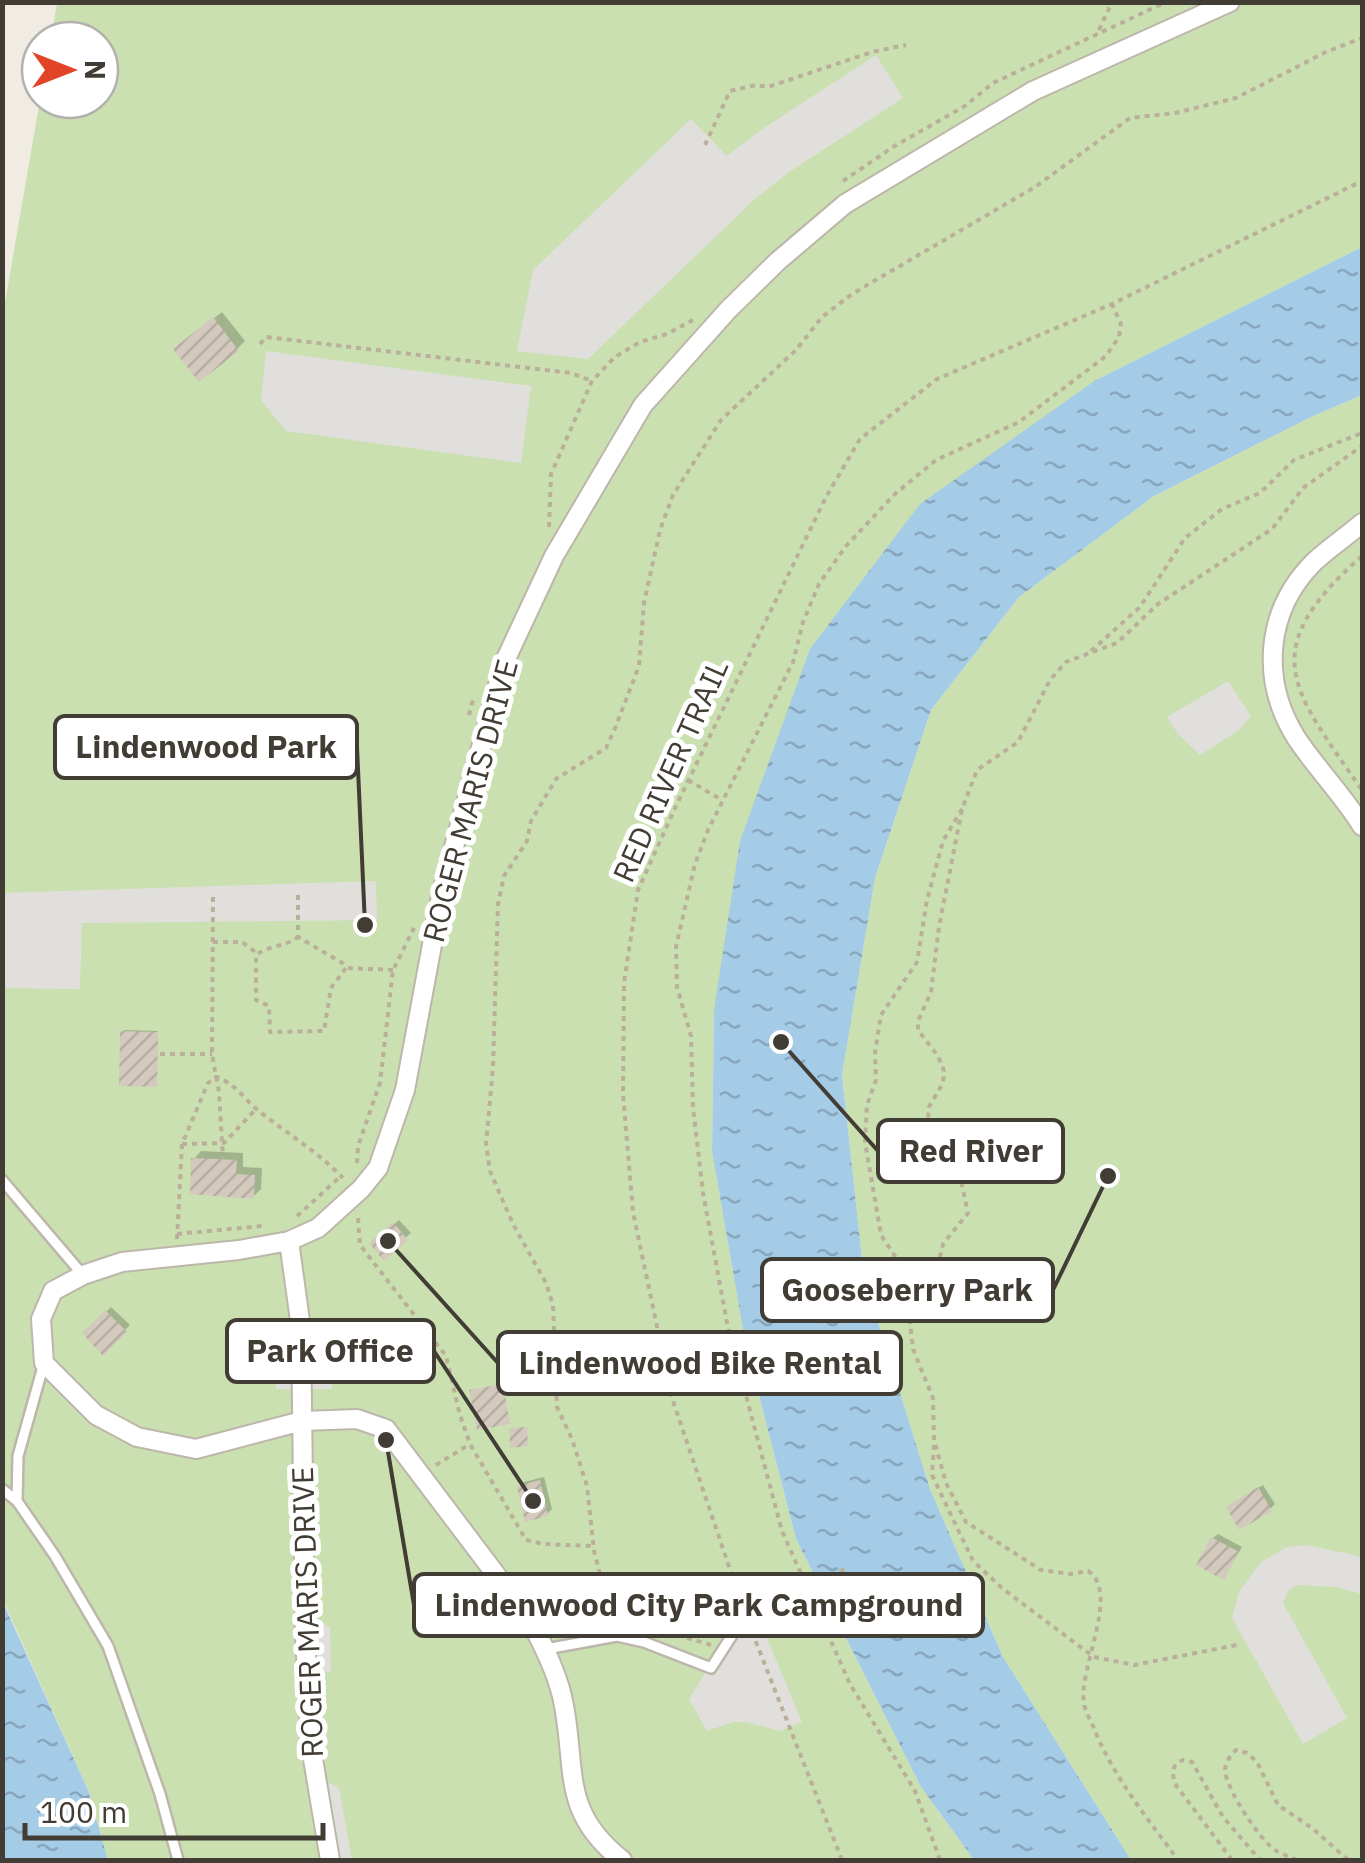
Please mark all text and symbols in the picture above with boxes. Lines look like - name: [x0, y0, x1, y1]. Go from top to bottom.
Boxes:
- north arrow: [20, 20, 120, 120]
- text: N: [77, 60, 114, 80]
- street label: RED RIVER TRAIL: [603, 653, 736, 888]
- street label: ROGER MARIS DRIVE: [413, 655, 526, 946]
- callout: Lindenwood Park: [55, 716, 357, 778]
- text: Lindenwood Park: [75, 725, 337, 767]
- callout: Red River: [878, 1120, 1063, 1182]
- text: Red River: [899, 1129, 1043, 1171]
- callout: Gooseberry Park: [762, 1259, 1053, 1321]
- text: Gooseberry Park: [781, 1268, 1033, 1310]
- callout: Park Office: [227, 1320, 434, 1382]
- text: Park Office: [246, 1329, 414, 1371]
- callout: Lindenwood Bike Rental: [498, 1332, 901, 1394]
- text: Lindenwood Bike Rental: [518, 1341, 882, 1383]
- street label: ROGER MARIS DRIVE: [282, 1466, 331, 1758]
- callout: Lindenwood City Park Campground: [414, 1574, 983, 1636]
- text: Lindenwood City Park Campground: [435, 1583, 963, 1625]
- scale bar: [25, 1778, 322, 1840]
- text: 100 m: [40, 1792, 127, 1831]

